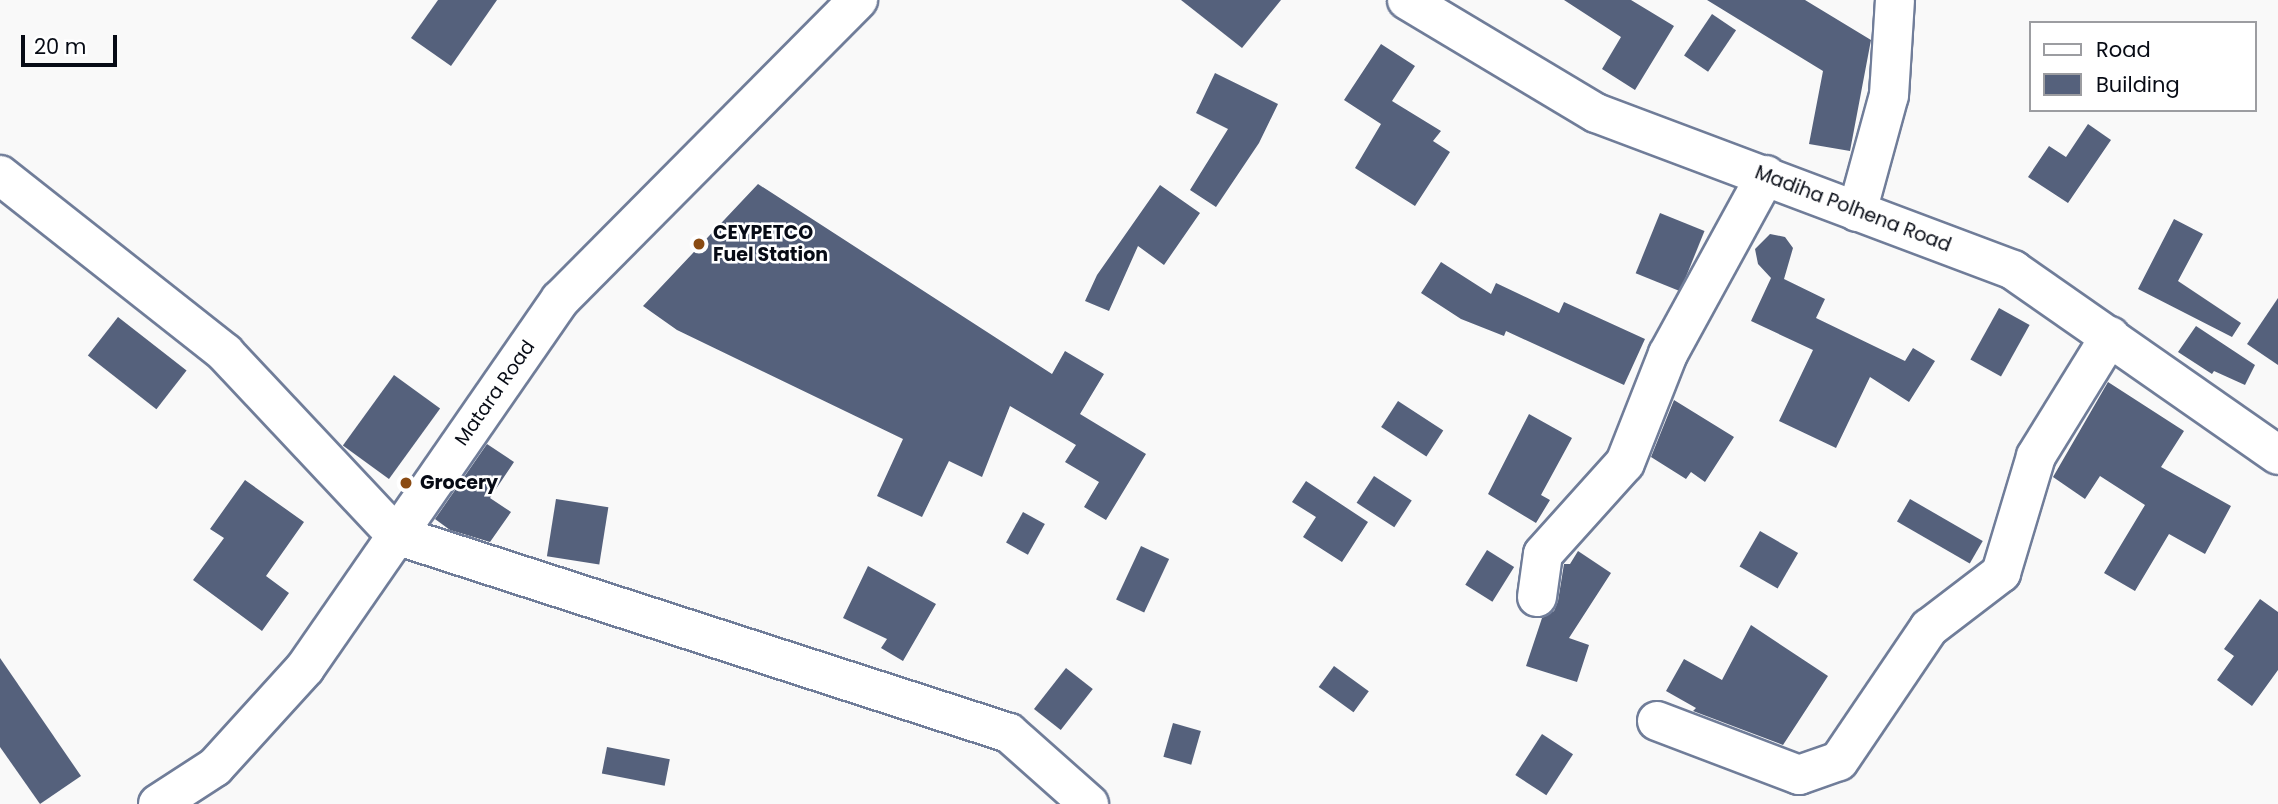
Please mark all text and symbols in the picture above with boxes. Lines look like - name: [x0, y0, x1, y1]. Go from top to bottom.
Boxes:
- scale bar: [24, 21, 121, 65]
- legend: [2030, 21, 2257, 112]
- text: 20 m: [34, 32, 87, 61]
- text: Road: [2096, 35, 2151, 64]
- text: Building: [2096, 70, 2180, 99]
- street label: Madiha Polhena Road: [1752, 161, 1954, 257]
- place label: CEYPETCO Fuel Station: [713, 222, 828, 266]
- marker: CEYPETCO Fuel Station: [691, 236, 707, 252]
- street label: Matara Road: [450, 336, 540, 450]
- place label: Grocery: [420, 472, 498, 494]
- marker: Grocery: [398, 475, 414, 491]

